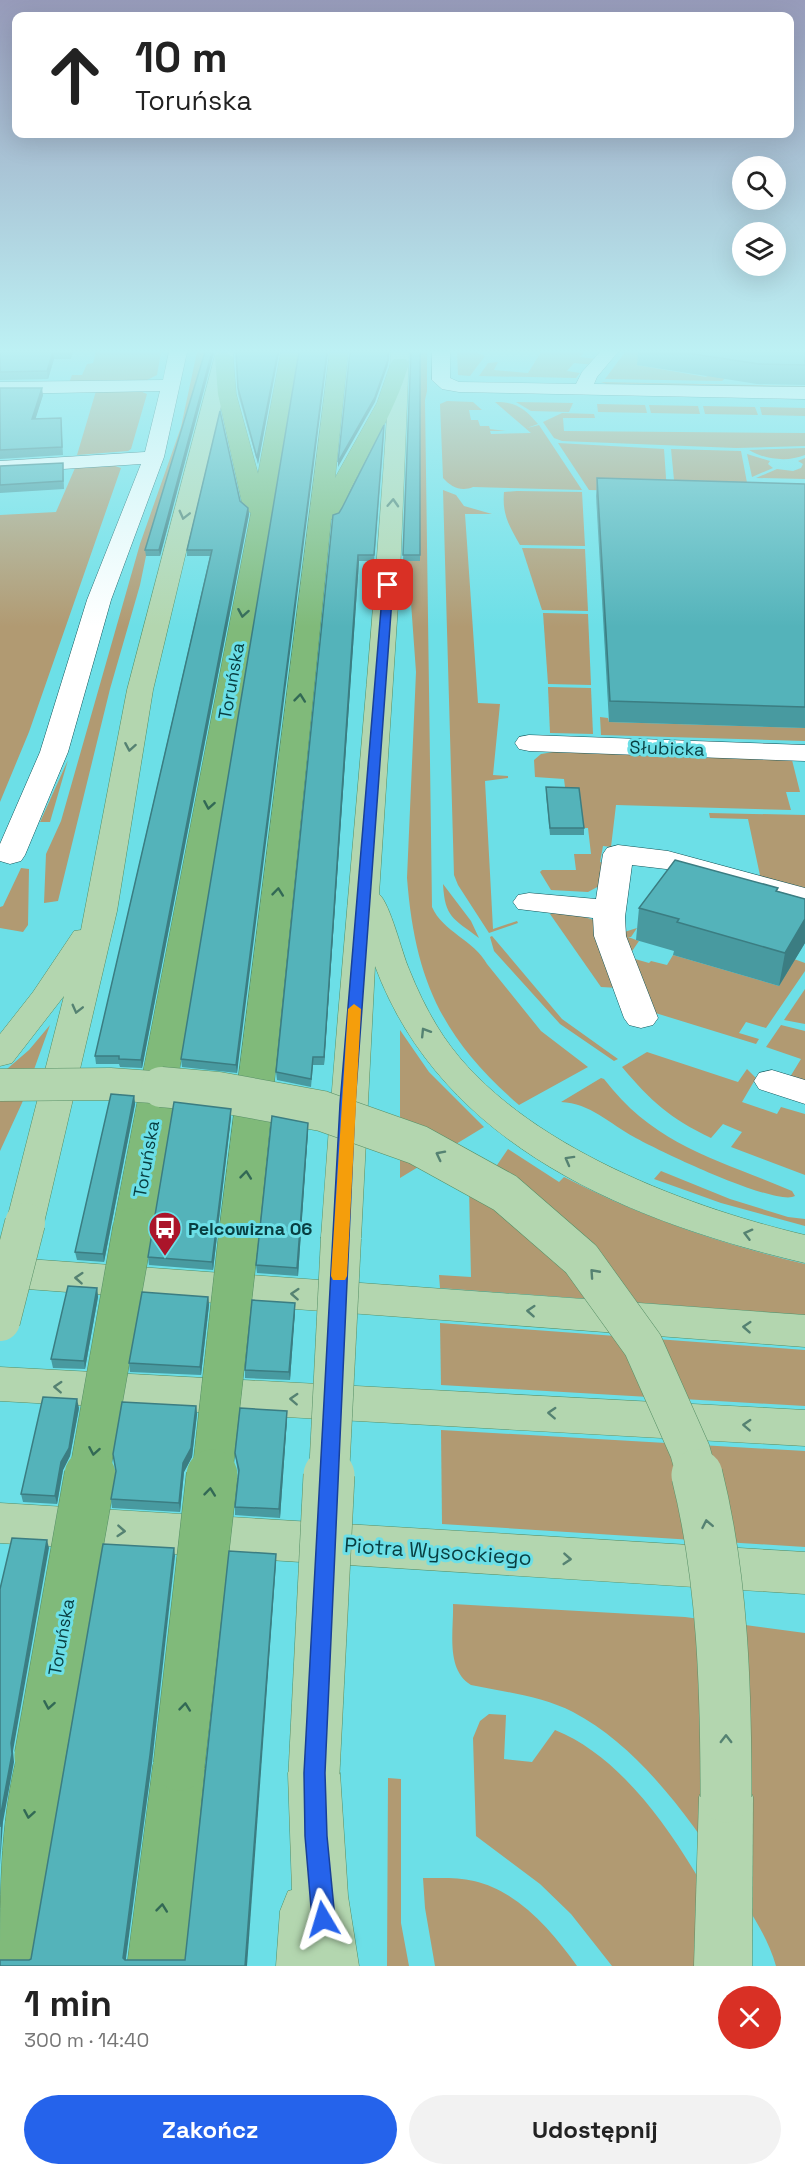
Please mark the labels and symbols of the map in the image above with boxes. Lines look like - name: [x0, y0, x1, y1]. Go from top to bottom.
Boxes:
- one-way arrow: [386, 498, 399, 507]
- one-way arrow: [178, 510, 191, 520]
- pin: [362, 559, 413, 610]
- one-way arrow: [238, 609, 250, 618]
- street label: Toruńska: [213, 641, 249, 721]
- one-way arrow: [293, 693, 305, 702]
- street label: Słubicka: [629, 735, 705, 761]
- one-way arrow: [124, 743, 136, 752]
- one-way arrow: [203, 800, 216, 810]
- one-way arrow: [271, 887, 283, 896]
- one-way arrow: [72, 1003, 85, 1013]
- one-way arrow: [422, 1027, 433, 1038]
- street label: Toruńska: [128, 1119, 164, 1199]
- one-way arrow: [436, 1150, 447, 1162]
- one-way arrow: [565, 1155, 575, 1167]
- one-way arrow: [239, 1170, 251, 1179]
- bus stop icon: Pelcowizna 06: [147, 1210, 183, 1257]
- place label: Pelcowizna 06: [188, 1217, 312, 1240]
- one-way arrow: [744, 1229, 754, 1242]
- one-way arrow: [590, 1269, 601, 1280]
- one-way arrow: [75, 1272, 84, 1285]
- one-way arrow: [290, 1287, 299, 1300]
- one-way arrow: [527, 1305, 536, 1318]
- one-way arrow: [742, 1321, 751, 1334]
- one-way arrow: [53, 1381, 62, 1394]
- one-way arrow: [290, 1393, 299, 1406]
- one-way arrow: [547, 1407, 556, 1420]
- one-way arrow: [742, 1418, 751, 1431]
- one-way arrow: [88, 1446, 101, 1456]
- one-way arrow: [203, 1488, 215, 1497]
- one-way arrow: [701, 1519, 714, 1529]
- one-way arrow: [117, 1524, 126, 1537]
- street label: Piotra Wysockiego: [343, 1531, 533, 1571]
- one-way arrow: [563, 1552, 572, 1565]
- street label: Toruńska: [43, 1597, 79, 1677]
- one-way arrow: [43, 1701, 55, 1710]
- one-way arrow: [178, 1702, 191, 1712]
- one-way arrow: [720, 1734, 732, 1743]
- one-way arrow: [23, 1809, 36, 1819]
- position arrow: [291, 1887, 355, 1951]
- one-way arrow: [156, 1903, 168, 1912]

